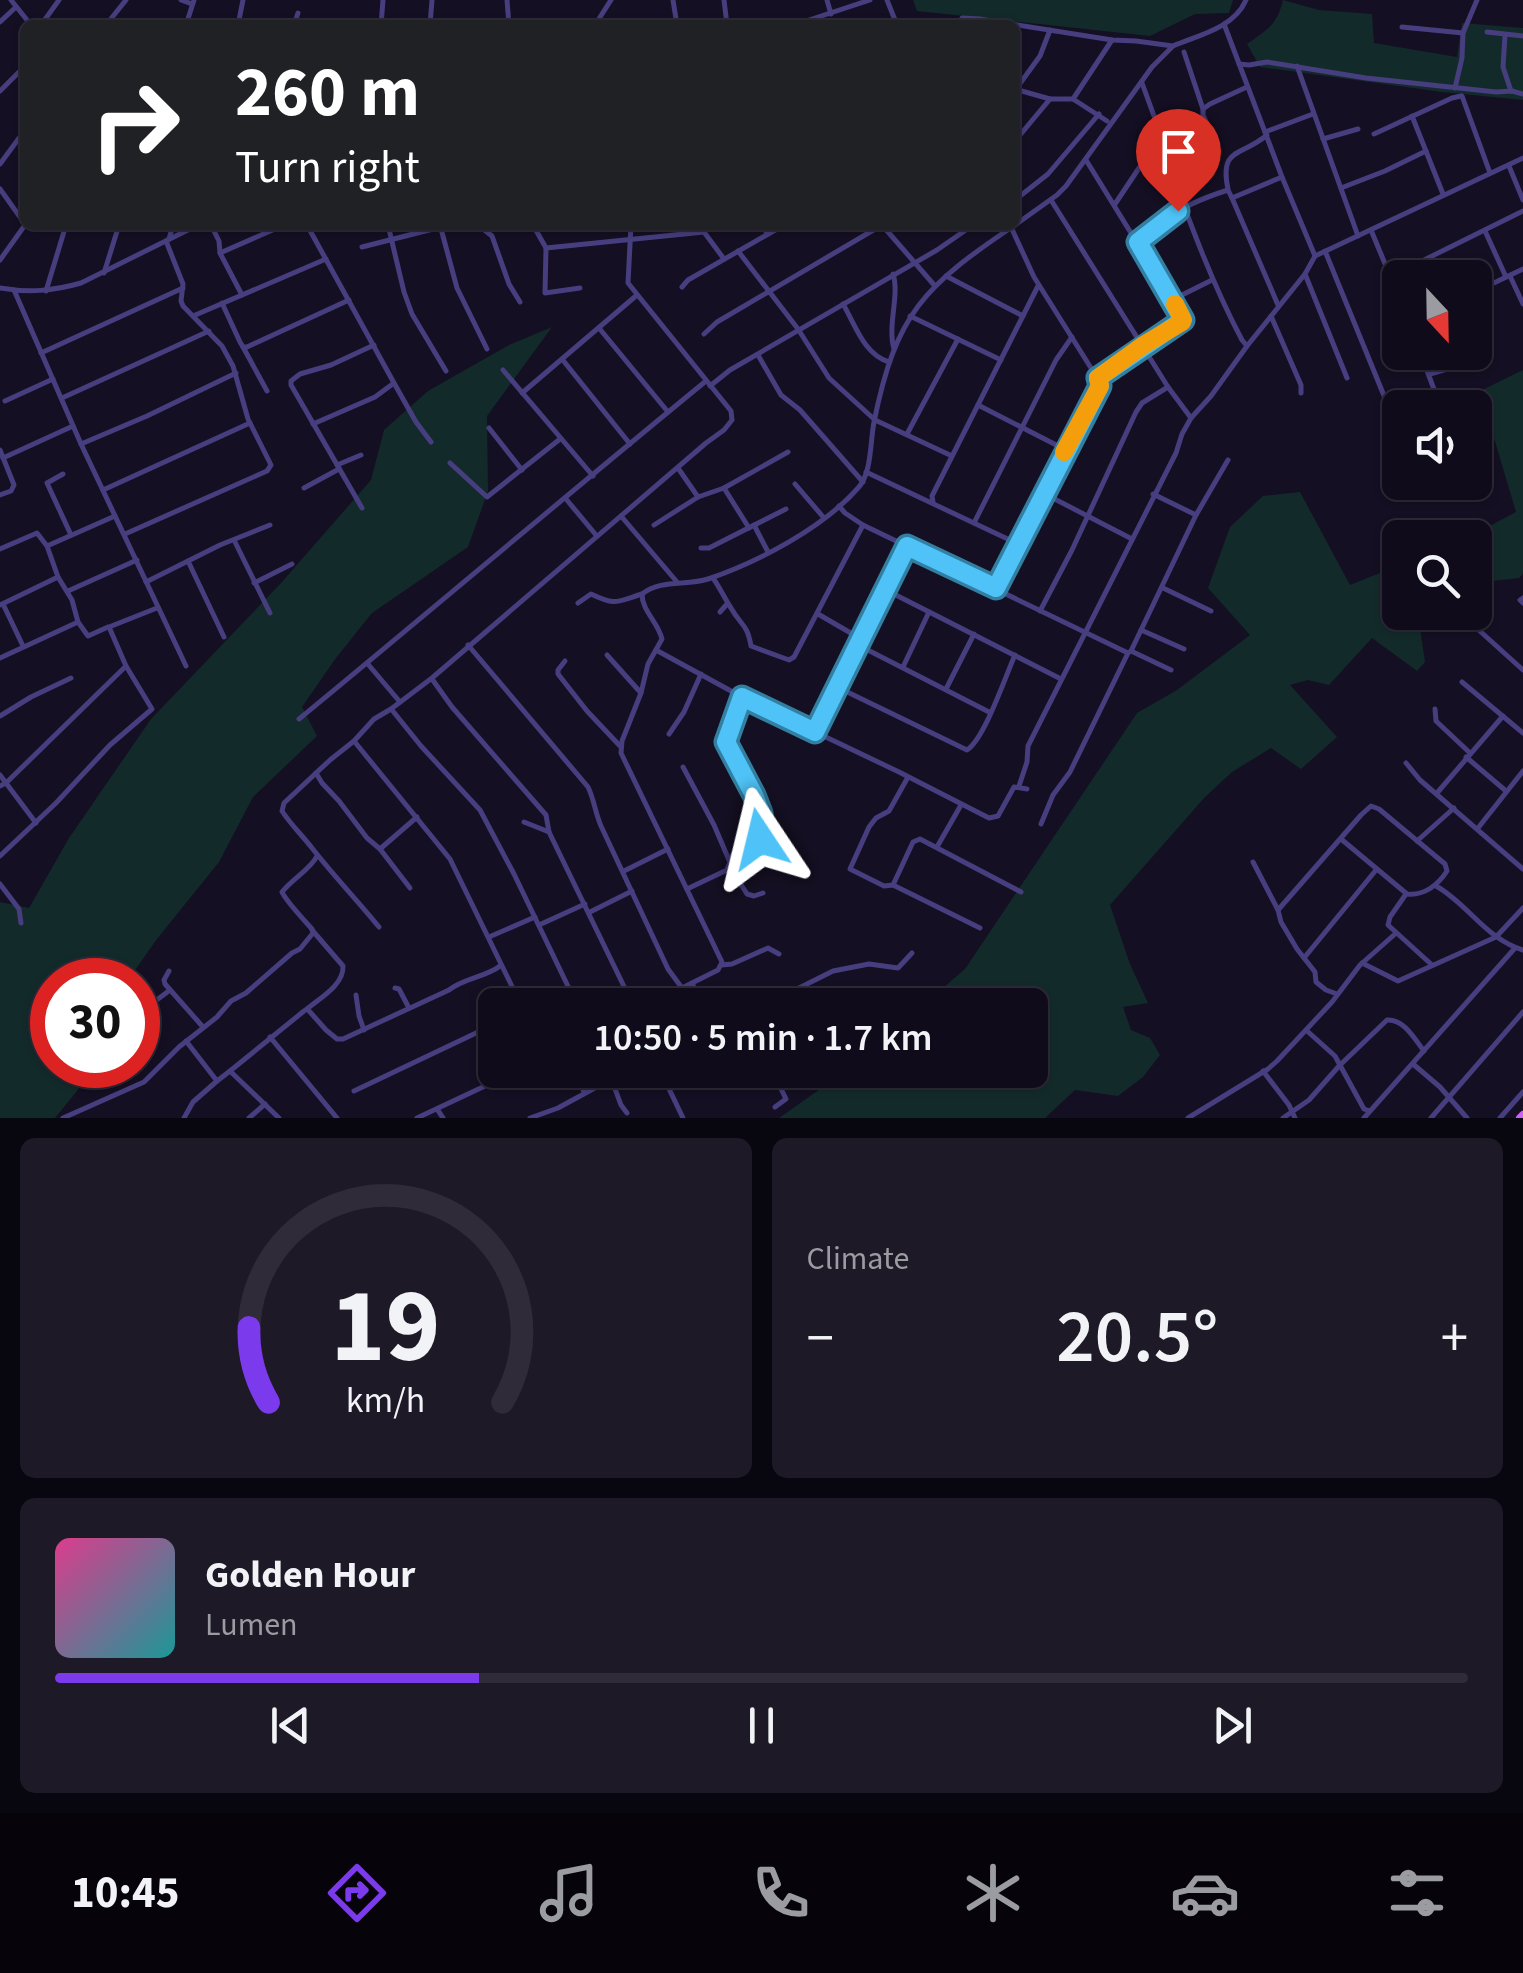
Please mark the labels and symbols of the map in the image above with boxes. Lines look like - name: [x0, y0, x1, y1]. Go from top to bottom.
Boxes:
- pin: [1136, 109, 1221, 212]
- north arrow: [1382, 260, 1492, 370]
- position arrow: [708, 787, 812, 891]
- speed limit sign: 30: [30, 958, 160, 1088]

